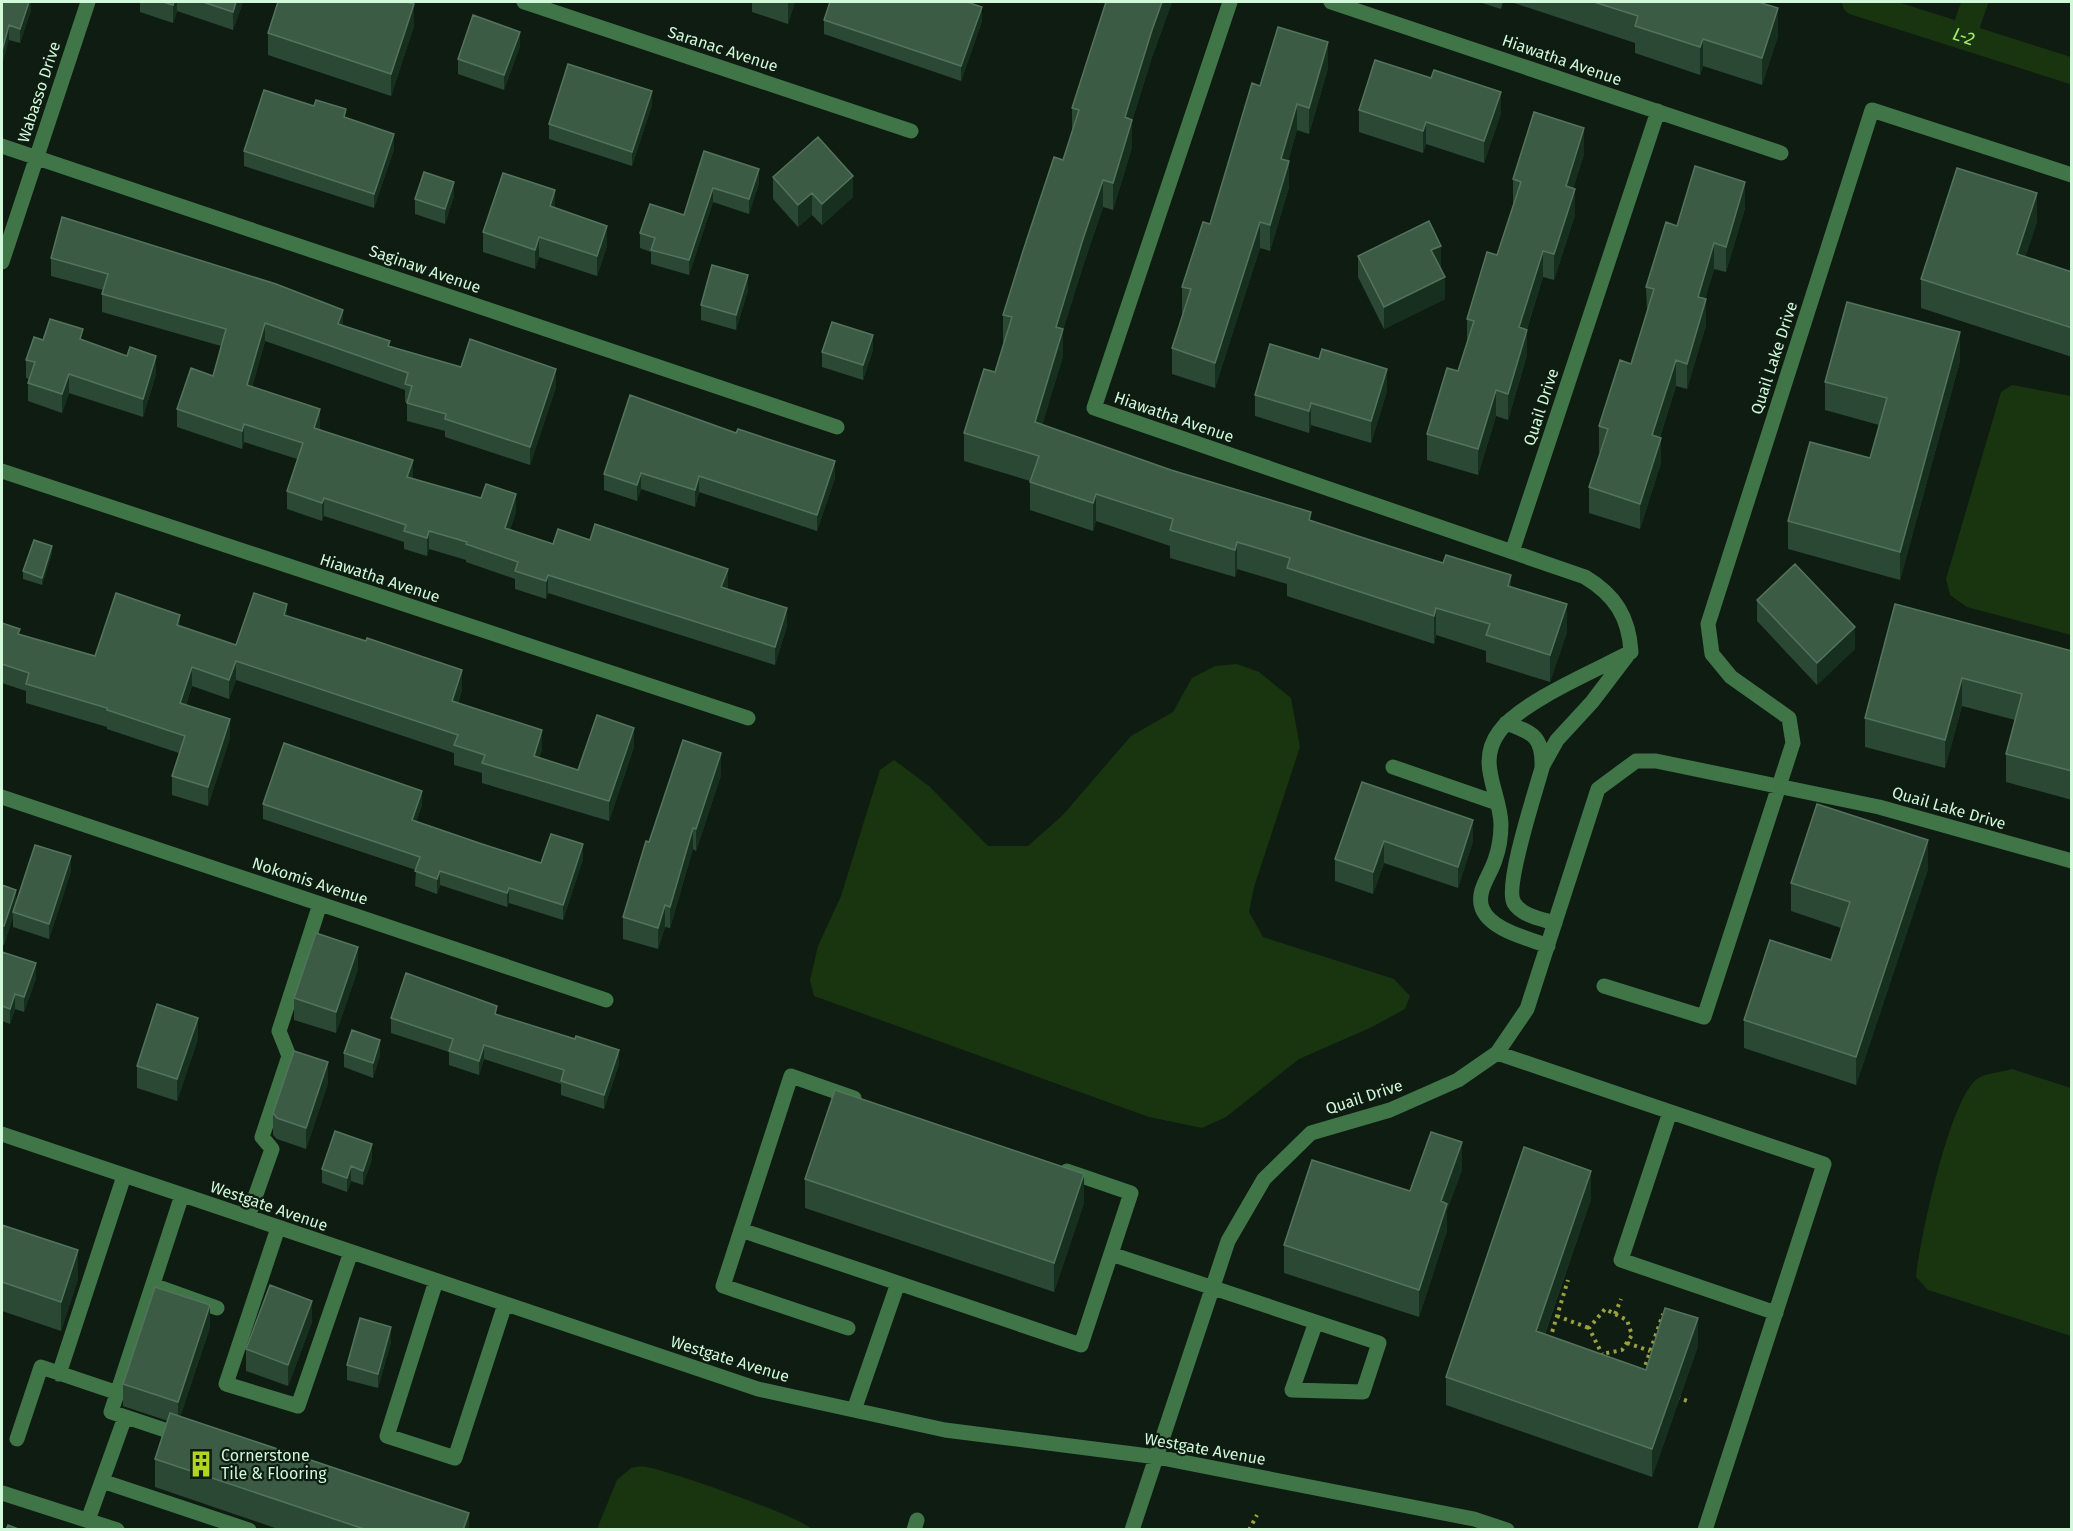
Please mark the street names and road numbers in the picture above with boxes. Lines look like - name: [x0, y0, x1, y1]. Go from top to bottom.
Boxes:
- street label: Saranac Avenue: [665, 22, 781, 76]
- street label: Hiawatha Avenue: [1500, 31, 1624, 89]
- street label: Wabasso Drive: [14, 39, 64, 145]
- street label: Saginaw Avenue: [367, 241, 483, 297]
- street label: Quail Lake Drive: [1747, 299, 1801, 417]
- street label: Quail Drive: [1520, 366, 1562, 448]
- street label: Hiawatha Avenue: [1112, 388, 1236, 446]
- street label: Hiawatha Avenue: [318, 550, 442, 606]
- street label: Quail Lake Drive: [1890, 783, 2008, 833]
- street label: Nokomis Avenue: [250, 853, 370, 909]
- street label: Quail Drive: [1323, 1076, 1405, 1118]
- street label: Westgate Avenue: [208, 1177, 330, 1235]
- street label: Westgate Avenue: [668, 1332, 792, 1386]
- street label: Westgate Avenue: [1143, 1429, 1267, 1469]

